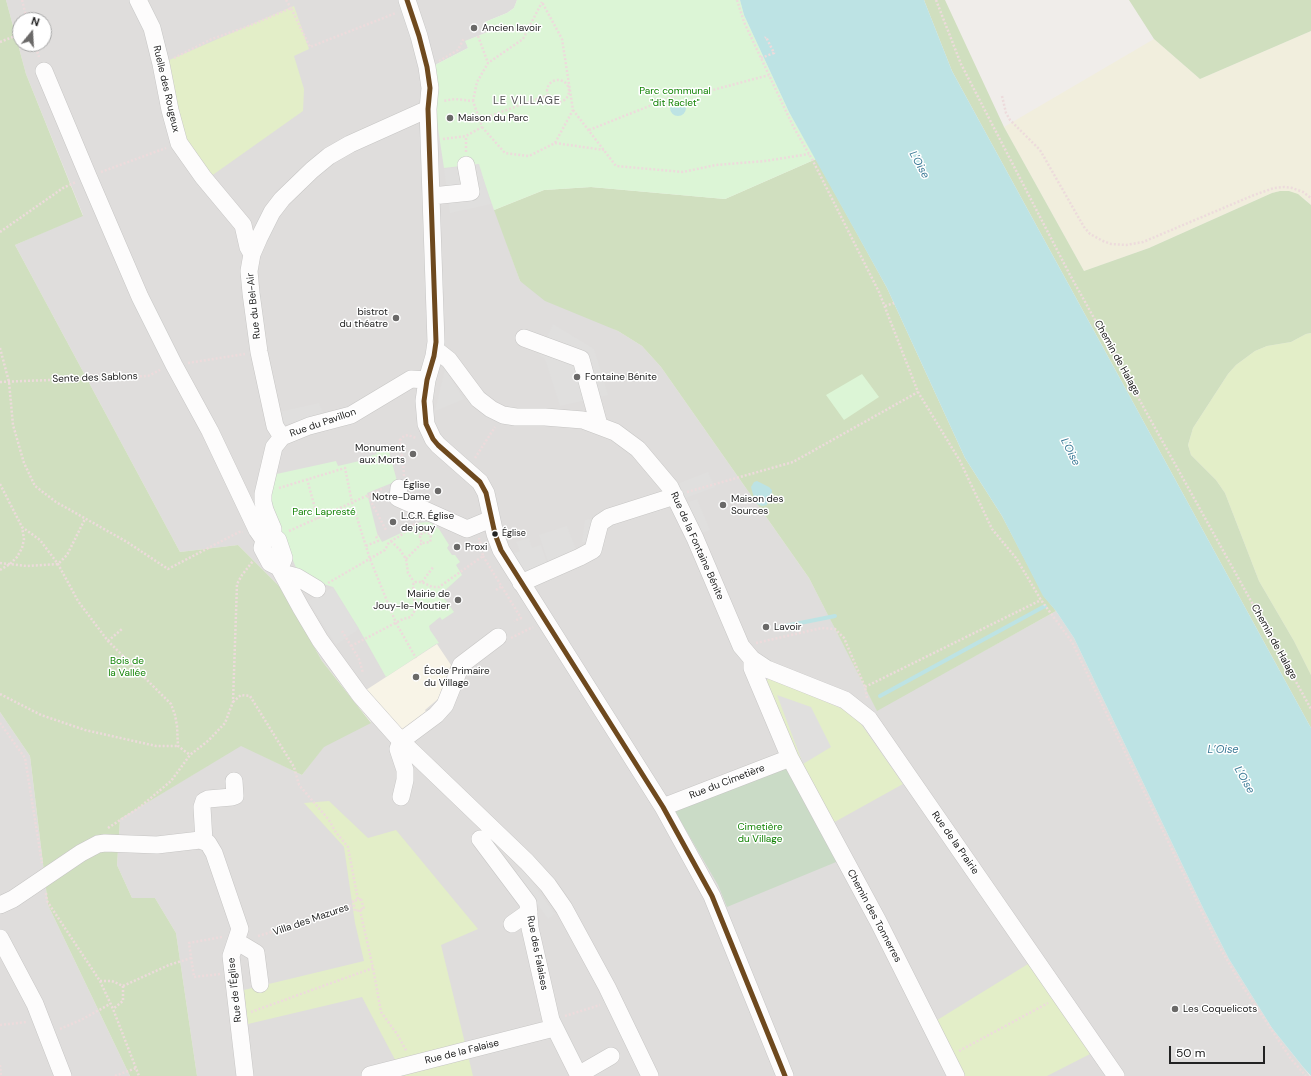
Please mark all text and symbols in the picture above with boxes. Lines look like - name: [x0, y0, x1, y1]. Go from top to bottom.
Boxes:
- north arrow: [12, 12, 52, 52]
- text: N: [29, 14, 41, 29]
- place label: Ancien lavoir: [482, 22, 541, 34]
- marker: Ancien lavoir: [469, 23, 479, 33]
- street label: Ruelle des Rougeux: [150, 44, 182, 134]
- park label: Parc communal "dit Raclet": [639, 85, 711, 108]
- district label: LE VILLAGE: [493, 94, 561, 108]
- place label: Maison du Parc: [458, 112, 528, 124]
- marker: Maison du Parc: [445, 113, 455, 123]
- water label: L'Oise: [906, 149, 932, 181]
- street label: Rue du Bel-Air: [245, 272, 263, 340]
- place label: bistrot du théatre: [340, 306, 388, 330]
- marker: bistrot du théatre: [391, 313, 401, 323]
- street label: Chemin de Halage: [1091, 318, 1143, 398]
- street label: Sente des Sablons: [52, 371, 138, 385]
- place label: Fontaine Bénite: [585, 371, 657, 383]
- marker: Fontaine Bénite: [572, 372, 582, 382]
- street label: Rue du Pavillon: [288, 406, 358, 440]
- water label: L'Oise: [1057, 436, 1083, 468]
- place label: Monument aux Morts: [355, 442, 405, 466]
- marker: Monument aux Morts: [408, 449, 418, 459]
- place label: Église Notre-Dame: [372, 479, 430, 502]
- marker: Église Notre-Dame: [433, 486, 443, 496]
- street label: Rue de la Fontaine Bénite: [668, 490, 726, 602]
- place label: Maison des Sources: [731, 493, 784, 516]
- marker: Maison des Sources: [718, 500, 728, 510]
- park label: Parc Lapresté: [292, 506, 356, 518]
- place label: L.C.R. Église de jouy: [401, 510, 454, 534]
- marker: L.C.R. Église de jouy: [388, 517, 398, 527]
- marker: Église: [490, 529, 500, 539]
- place label: Église: [502, 529, 526, 539]
- place label: Proxi: [465, 541, 487, 553]
- marker: Proxi: [452, 542, 462, 552]
- place label: Mairie de Jouy-le-Moutier: [373, 588, 450, 612]
- marker: Mairie de Jouy-le-Moutier: [453, 595, 463, 605]
- street label: Chemin de Halage: [1248, 602, 1300, 682]
- place label: Lavoir: [774, 621, 802, 633]
- marker: Lavoir: [761, 622, 771, 632]
- park label: Bois de la Vallée: [108, 655, 146, 678]
- place label: École Primaire du Village: [424, 665, 490, 688]
- marker: École Primaire du Village: [411, 672, 421, 682]
- water label: L’Oise: [1207, 743, 1239, 757]
- street label: Rue du Cimetière: [688, 762, 766, 802]
- water label: L'Oise: [1231, 764, 1257, 796]
- street label: Rue de la Prairie: [929, 809, 981, 877]
- park label: Cimetière du Village: [737, 821, 783, 844]
- street label: Chemin des Tonnerres: [844, 867, 904, 965]
- street label: Villa des Mazures: [271, 901, 351, 939]
- street label: Rue des Falaises: [524, 915, 550, 991]
- street label: Rue de l'Église: [226, 957, 244, 1023]
- place label: Les Coquelicots: [1183, 1003, 1257, 1015]
- marker: Les Coquelicots: [1170, 1004, 1180, 1014]
- street label: Rue de la Falaise: [424, 1037, 500, 1067]
- scale bar: [1171, 1038, 1267, 1064]
- text: 50 m: [1176, 1045, 1205, 1061]

